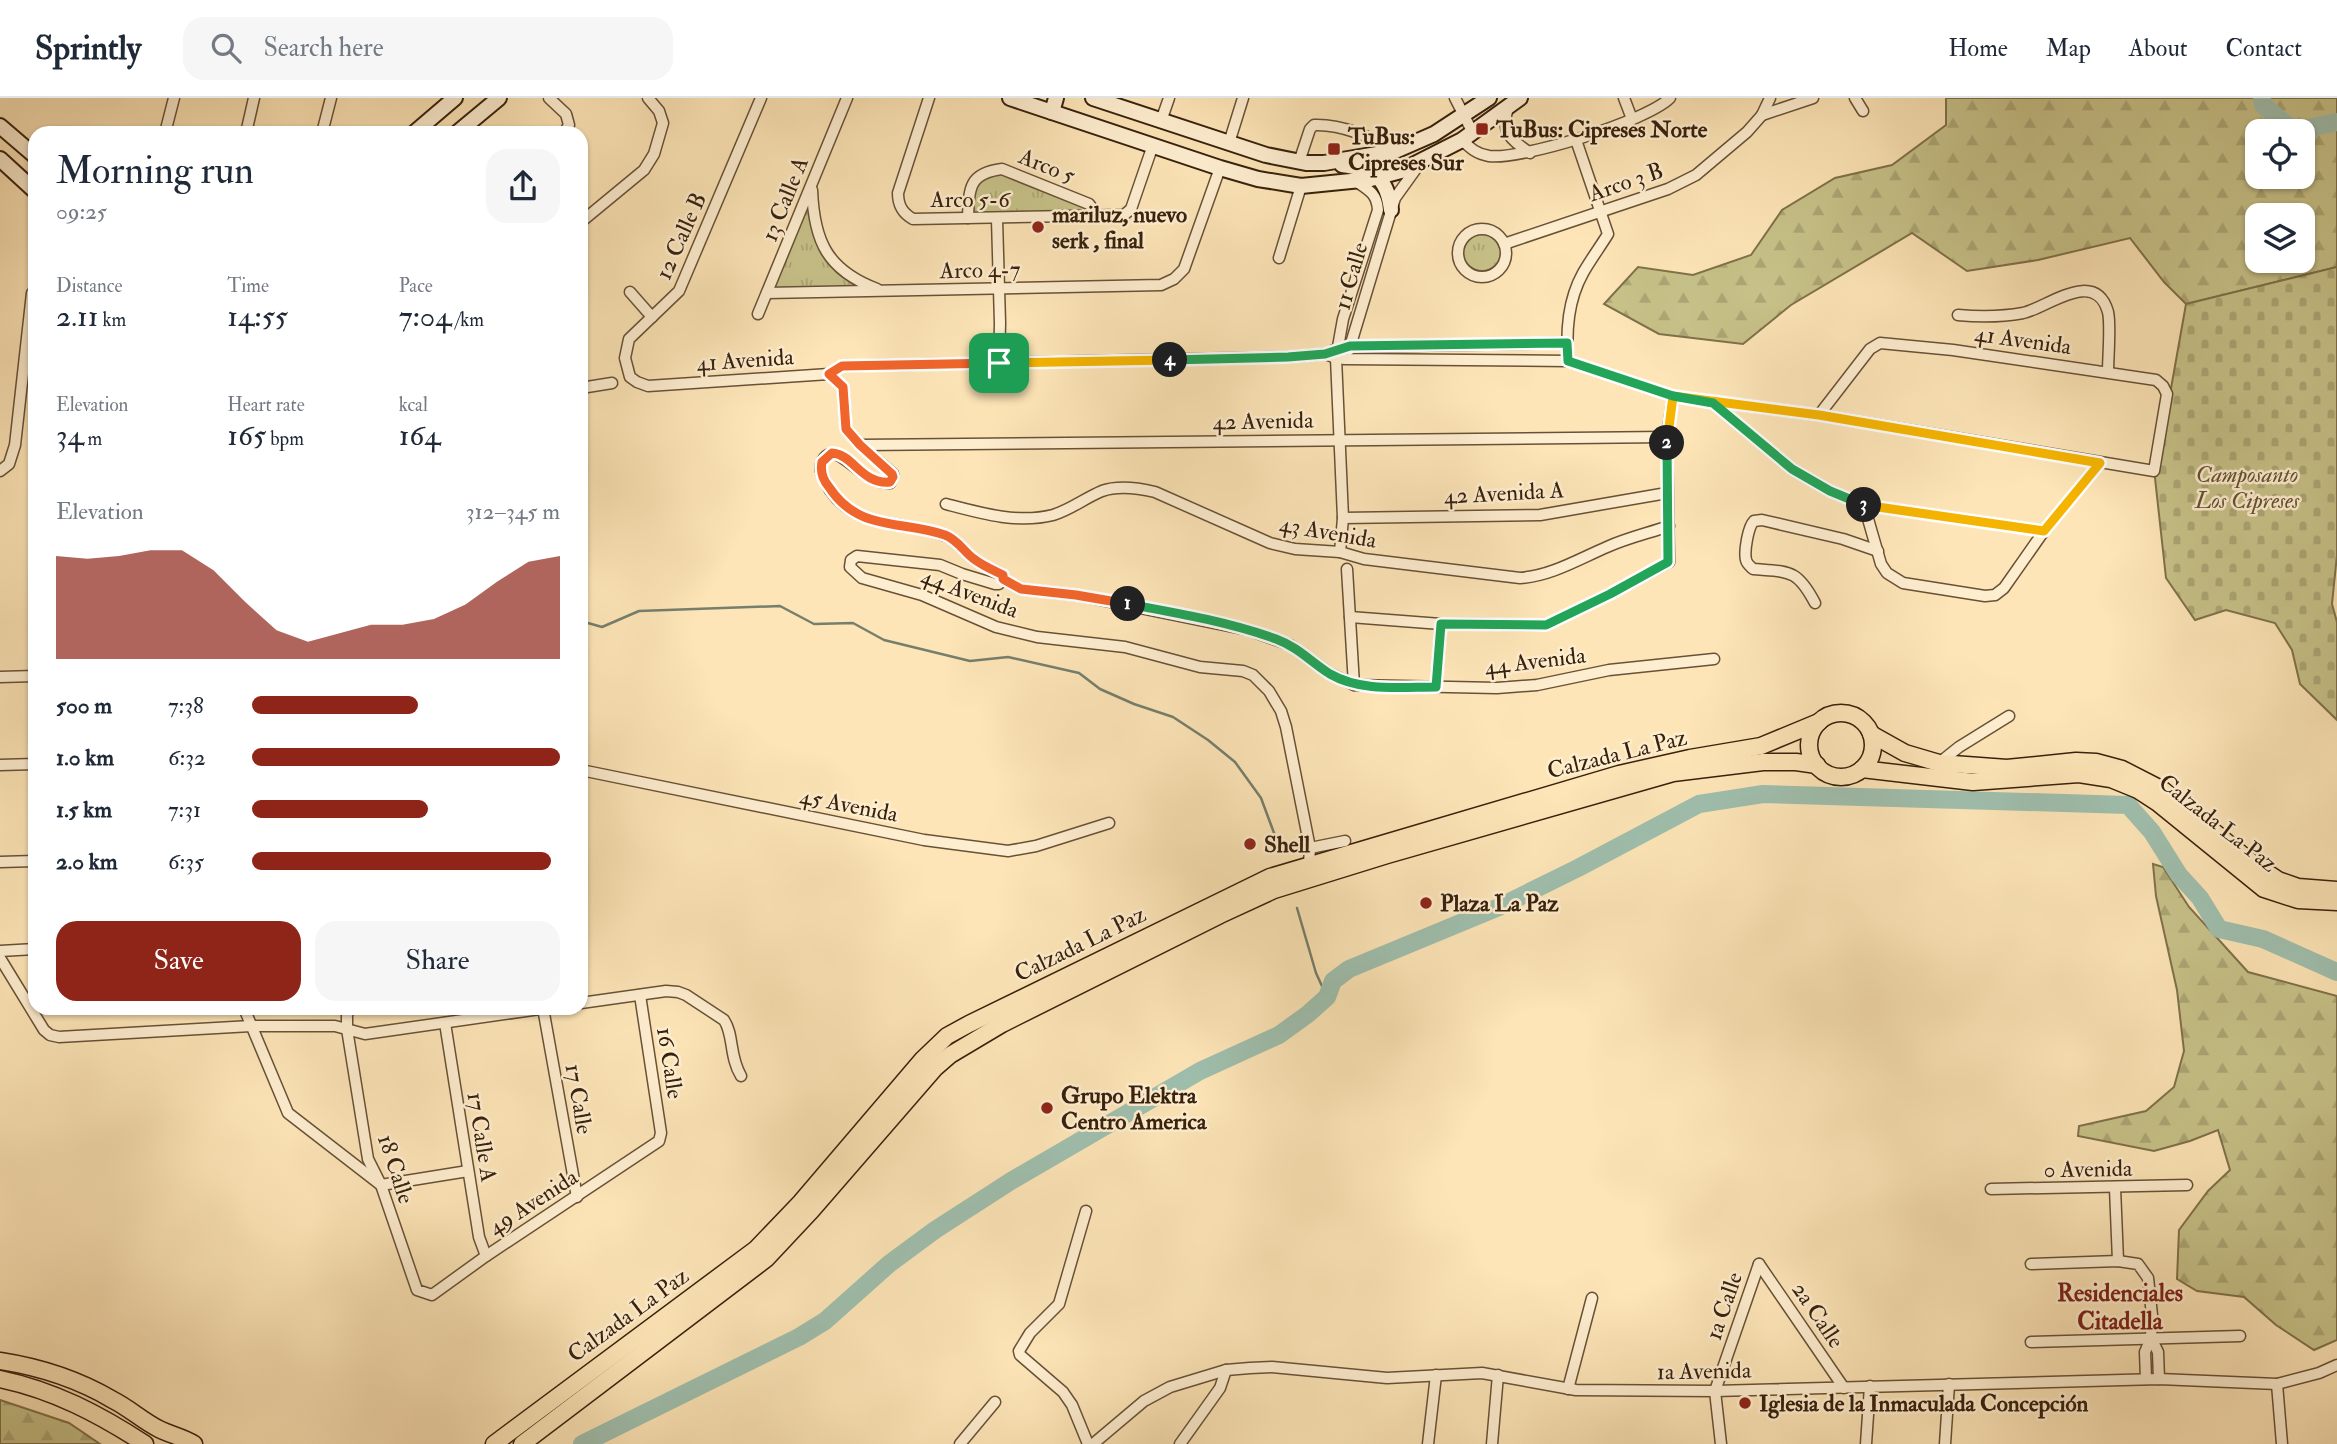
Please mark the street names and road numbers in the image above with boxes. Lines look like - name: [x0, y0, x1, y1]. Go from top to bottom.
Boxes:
- street label: Arco 5: [1014, 141, 1079, 190]
- street label: 13 Calle A: [755, 152, 815, 246]
- street label: Arco 3 B: [1584, 156, 1667, 209]
- street label: Arco 5-6: [929, 185, 1011, 214]
- street label: 12 Calle B: [649, 188, 713, 284]
- street label: 11 Calle: [1328, 239, 1375, 313]
- street label: Arco 4-7: [938, 255, 1021, 285]
- street label: 41 Avenida: [1973, 319, 2074, 361]
- street label: 41 Avenida: [695, 342, 795, 378]
- street label: 42 Avenida: [1212, 406, 1314, 436]
- street label: 42 Avenida A: [1443, 475, 1565, 511]
- street label: 43 Avenida: [1277, 509, 1379, 555]
- street label: 44 Avenida: [917, 561, 1023, 625]
- street label: 44 Avenida: [1483, 640, 1588, 682]
- street label: Calzada La Paz: [1544, 723, 1690, 785]
- street label: Calzada La Paz: [2153, 768, 2283, 878]
- street label: 45 Avenida: [797, 781, 901, 829]
- street label: Calzada La Paz: [1009, 900, 1151, 988]
- street label: 16 Calle: [650, 1025, 690, 1101]
- street label: 17 Calle: [559, 1061, 600, 1137]
- street label: 17 Calle A: [461, 1090, 503, 1184]
- street label: 18 Calle: [371, 1131, 421, 1208]
- street label: 0 Avenida: [2043, 1154, 2133, 1184]
- street label: 49 Avenida: [483, 1162, 584, 1242]
- street label: Calzada La Paz: [562, 1261, 694, 1369]
- street label: 1a Calle: [1699, 1268, 1749, 1344]
- street label: 2a Calle: [1785, 1276, 1851, 1354]
- street label: 1a Avenida: [1656, 1356, 1752, 1386]

